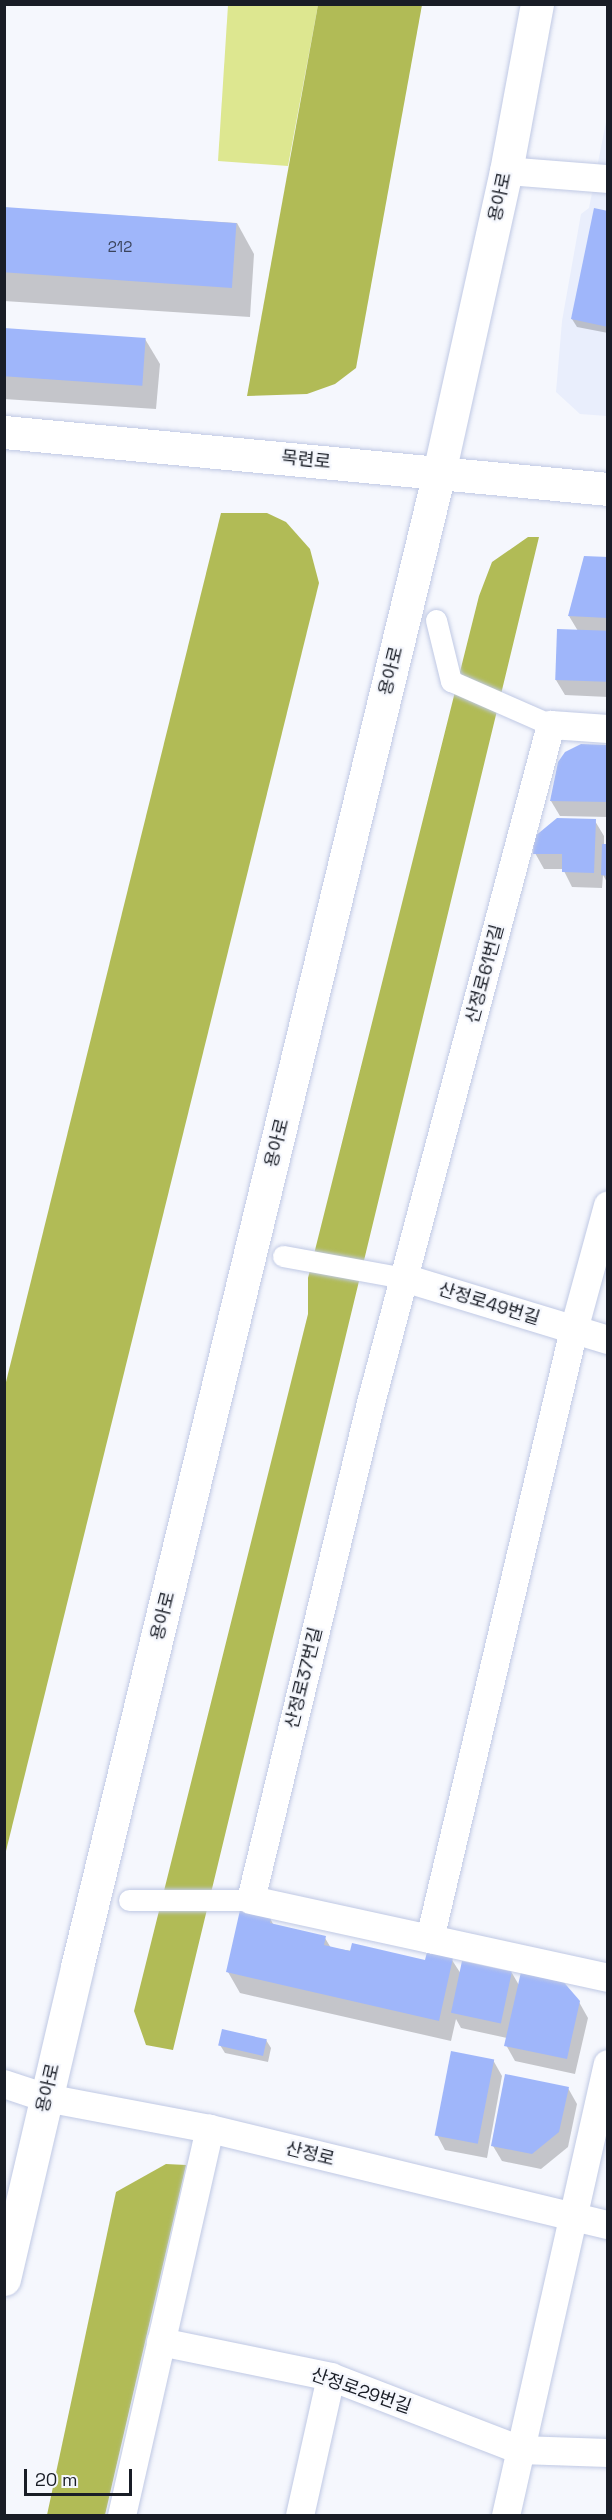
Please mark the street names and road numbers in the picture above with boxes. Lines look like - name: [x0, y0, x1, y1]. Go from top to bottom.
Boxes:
- street label: 용아로: [484, 170, 516, 224]
- street label: 목련로: [280, 447, 332, 473]
- street label: 용아로: [375, 644, 407, 698]
- street label: 산정로61번길: [461, 922, 509, 1026]
- street label: 용아로: [261, 1116, 293, 1170]
- street label: 산정로49번길: [436, 1278, 542, 1330]
- street label: 용아로: [147, 1589, 179, 1643]
- street label: 산정로37번길: [281, 1625, 327, 1731]
- street label: 용아로: [32, 2061, 64, 2115]
- street label: 산정로: [283, 2138, 337, 2170]
- street label: 산정로29번길: [308, 2364, 414, 2418]

